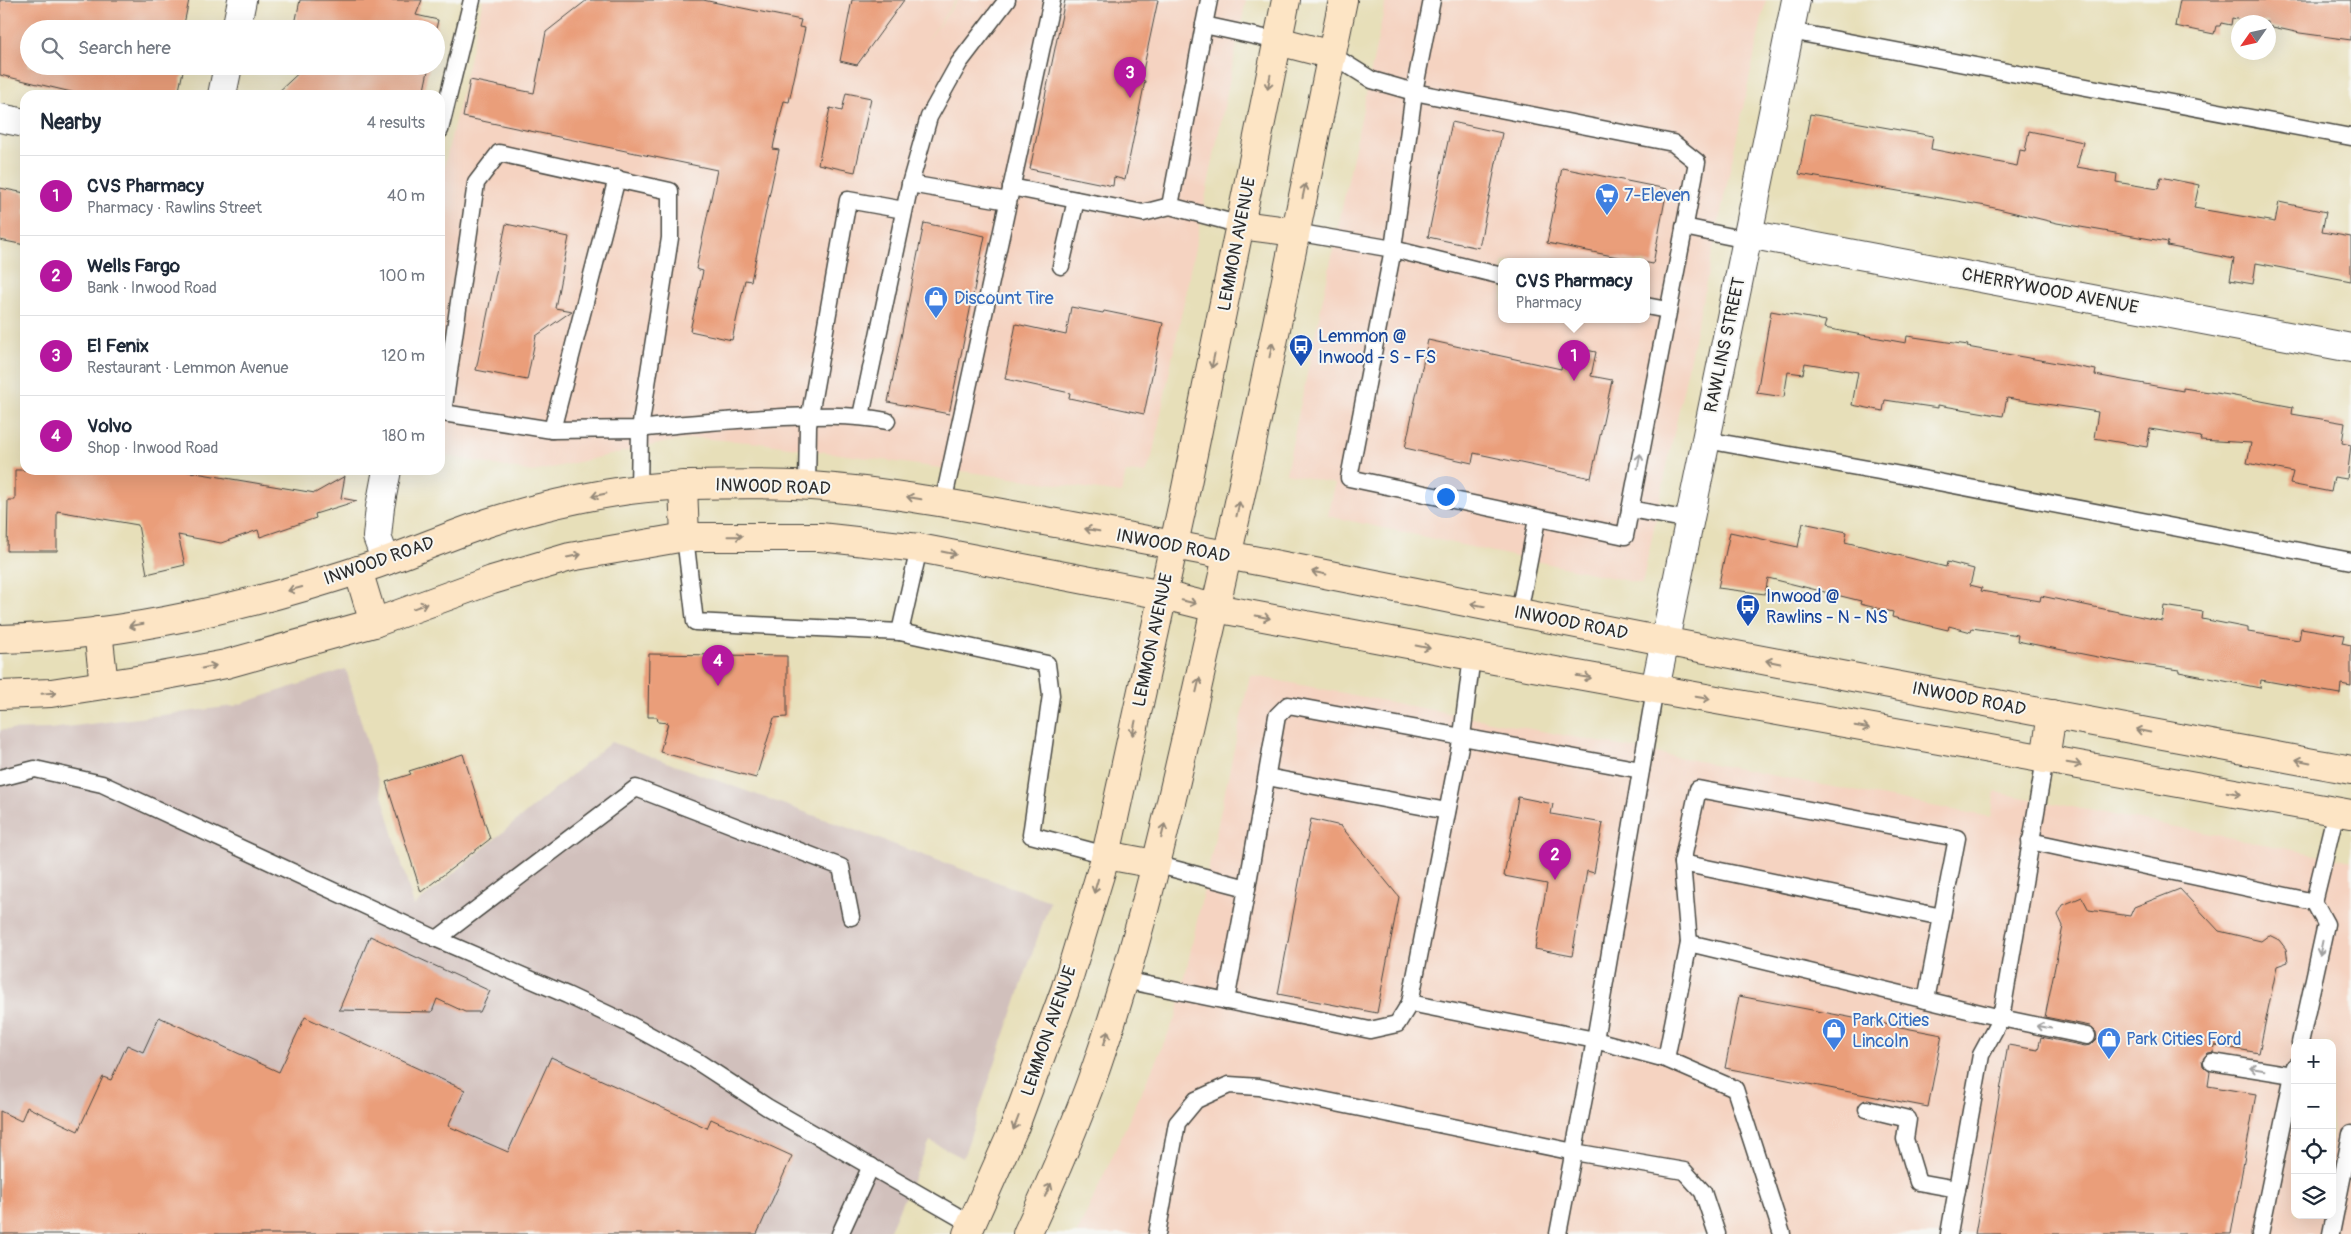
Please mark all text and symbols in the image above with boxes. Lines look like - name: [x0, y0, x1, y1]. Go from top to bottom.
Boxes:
- north arrow: [2231, 15, 2276, 60]
- search box: [20, 20, 445, 75]
- icon: search: [38, 34, 66, 62]
- text: Search here: [78, 36, 171, 60]
- pin: 3: [1114, 57, 1146, 98]
- one-way arrow: [1264, 74, 1274, 90]
- text: Nearby: [40, 109, 101, 136]
- text: 4 results: [367, 113, 425, 133]
- text: CVS Pharmacy: [87, 174, 204, 198]
- street label: LEMMON AVENUE: [1213, 175, 1261, 313]
- supermarket icon: 7-Eleven: [1594, 182, 1620, 216]
- one-way arrow: [1300, 183, 1309, 199]
- place label: 7-Eleven: [1624, 184, 1691, 207]
- text: 1: [53, 186, 59, 206]
- text: 40 m: [387, 186, 425, 206]
- text: Pharmacy · Rawlins Street: [87, 198, 262, 218]
- text: Wells Fargo: [87, 254, 180, 278]
- popup: [1498, 258, 1650, 323]
- street label: CHERRYWOOD AVENUE: [1960, 263, 2140, 319]
- text: 2: [52, 266, 60, 286]
- text: 100 m: [379, 266, 425, 286]
- text: CVS Pharmacy: [1516, 269, 1632, 293]
- street label: RAWLINS STREET: [1699, 275, 1751, 415]
- text: Bank · Inwood Road: [87, 278, 217, 298]
- shop icon: Discount Tire: [923, 285, 949, 319]
- place label: Discount Tire: [954, 287, 1054, 310]
- text: Pharmacy: [1516, 293, 1582, 313]
- place label: Lemmon @ Inwood - S - FS: [1318, 325, 1436, 369]
- bus stop icon: Lemmon @ Inwood - S - FS: [1288, 333, 1314, 367]
- text: El Fenix: [87, 334, 149, 358]
- pin: 1: [1558, 340, 1590, 381]
- one-way arrow: [1267, 342, 1276, 358]
- text: 3: [52, 346, 60, 366]
- text: 120 m: [381, 346, 425, 366]
- one-way arrow: [1207, 353, 1217, 369]
- text: Restaurant · Lemmon Avenue: [87, 358, 288, 378]
- text: Volvo: [87, 414, 132, 438]
- text: 4: [51, 426, 61, 446]
- text: 180 m: [382, 426, 425, 446]
- text: Shop · Inwood Road: [87, 438, 218, 458]
- one-way arrow: [1635, 453, 1644, 469]
- street label: INWOOD ROAD: [715, 473, 831, 501]
- your location: [1433, 484, 1459, 510]
- one-way arrow: [592, 490, 608, 500]
- one-way arrow: [907, 492, 923, 502]
- one-way arrow: [1233, 502, 1243, 518]
- one-way arrow: [1084, 524, 1100, 534]
- street label: INWOOD ROAD: [1114, 524, 1232, 568]
- street label: INWOOD ROAD: [321, 531, 437, 591]
- one-way arrow: [727, 531, 743, 541]
- one-way arrow: [941, 549, 957, 559]
- one-way arrow: [566, 551, 582, 560]
- one-way arrow: [1311, 568, 1327, 577]
- street label: LEMMON AVENUE: [1128, 571, 1178, 709]
- one-way arrow: [287, 585, 303, 595]
- place label: Inwood @ Rawlins - N - NS: [1766, 585, 1888, 629]
- bus stop icon: Inwood @ Rawlins - N - NS: [1735, 593, 1761, 627]
- one-way arrow: [1181, 597, 1197, 607]
- one-way arrow: [1471, 600, 1487, 609]
- one-way arrow: [412, 601, 427, 610]
- street label: INWOOD ROAD: [1512, 601, 1630, 645]
- one-way arrow: [1255, 613, 1271, 622]
- one-way arrow: [129, 621, 145, 631]
- one-way arrow: [1415, 643, 1431, 652]
- pin: 4: [702, 645, 734, 686]
- one-way arrow: [1765, 657, 1781, 667]
- one-way arrow: [201, 662, 217, 672]
- one-way arrow: [1576, 672, 1592, 682]
- street label: INWOOD ROAD: [1910, 677, 2028, 721]
- one-way arrow: [1194, 678, 1203, 694]
- one-way arrow: [40, 688, 56, 697]
- one-way arrow: [1694, 694, 1710, 703]
- one-way arrow: [1129, 720, 1138, 736]
- one-way arrow: [1854, 722, 1870, 732]
- one-way arrow: [2136, 726, 2152, 736]
- one-way arrow: [2295, 756, 2311, 765]
- one-way arrow: [2066, 760, 2082, 770]
- one-way arrow: [2226, 789, 2242, 799]
- one-way arrow: [1159, 823, 1168, 839]
- pin: 2: [1539, 839, 1571, 880]
- one-way arrow: [1091, 878, 1101, 894]
- one-way arrow: [2315, 939, 2325, 955]
- street label: LEMMON AVENUE: [1016, 963, 1082, 1099]
- place label: Park Cities Lincoln: [1852, 1009, 1929, 1053]
- shop icon: Park Cities Lincoln: [1821, 1017, 1847, 1051]
- one-way arrow: [2037, 1022, 2053, 1031]
- shop icon: Park Cities Ford: [2096, 1026, 2122, 1060]
- place label: Park Cities Ford: [2126, 1028, 2242, 1051]
- one-way arrow: [1101, 1030, 1111, 1046]
- map controls: [2291, 1039, 2336, 1219]
- button: +: [2291, 1039, 2336, 1084]
- one-way arrow: [2249, 1063, 2265, 1073]
- button: −: [2291, 1084, 2336, 1129]
- one-way arrow: [1011, 1115, 1020, 1130]
- button: locate: [2291, 1129, 2336, 1174]
- button: layers: [2291, 1174, 2336, 1219]
- one-way arrow: [1044, 1183, 1053, 1198]

